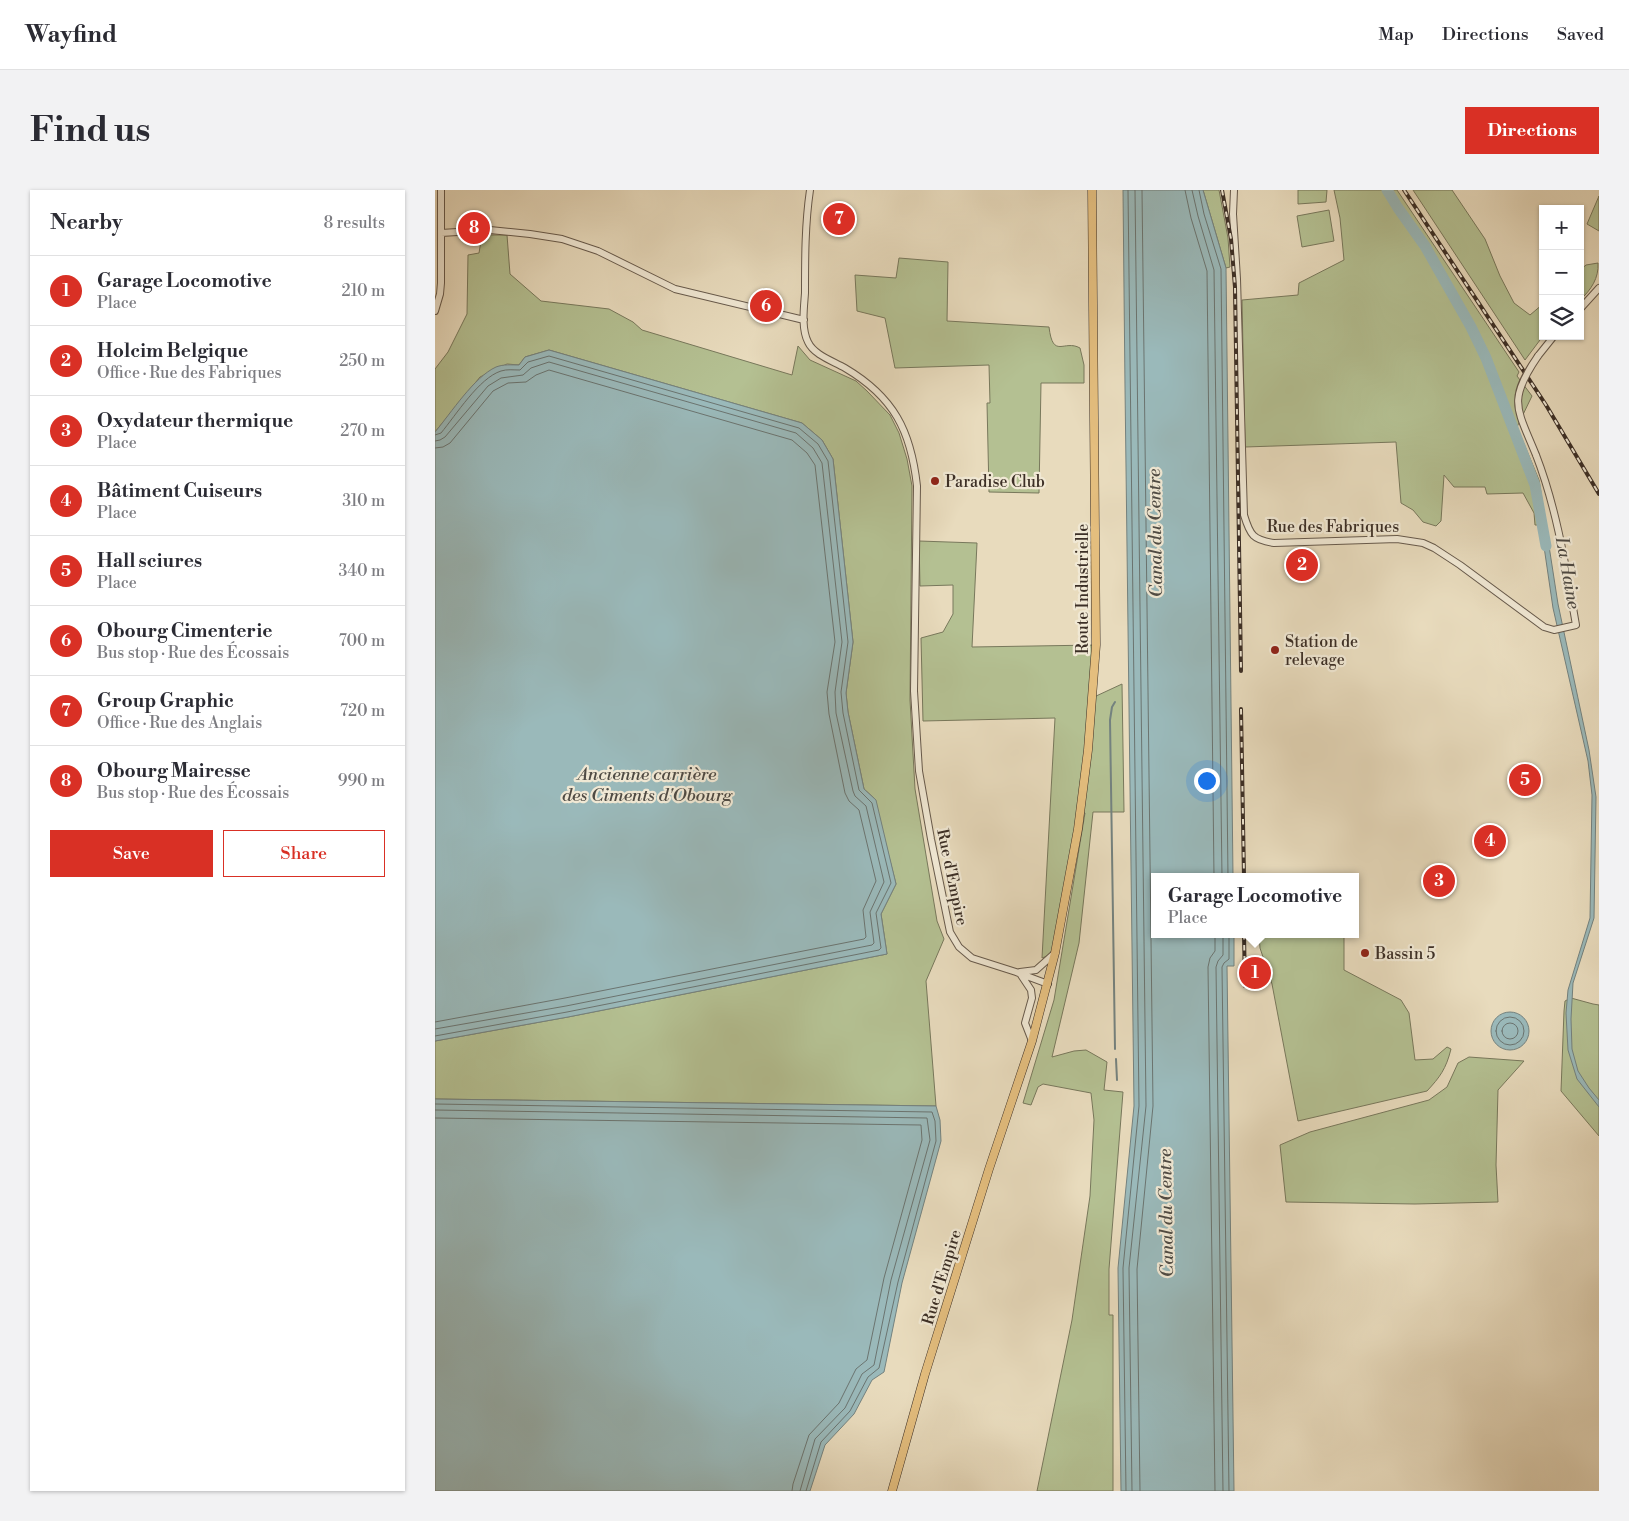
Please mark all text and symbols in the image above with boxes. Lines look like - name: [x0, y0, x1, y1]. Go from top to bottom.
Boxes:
- text: Wayfind: [25, 20, 117, 50]
- text: Map: [1378, 23, 1414, 46]
- text: Directions: [1442, 23, 1529, 46]
- text: Saved: [1557, 23, 1604, 46]
- button: Directions: [1465, 107, 1599, 154]
- text: Find us: [30, 109, 150, 152]
- pin: 7: [823, 200, 855, 238]
- map controls: [1539, 205, 1584, 340]
- button: +: [1539, 205, 1584, 250]
- pin: 8: [458, 209, 490, 247]
- text: Nearby: [50, 210, 123, 236]
- text: 8 results: [323, 213, 385, 233]
- button: −: [1539, 250, 1584, 295]
- text: Garage Locomotive: [97, 269, 272, 293]
- text: 1: [62, 281, 70, 301]
- text: 210 m: [341, 281, 385, 301]
- pin: 6: [750, 287, 782, 325]
- text: Place: [97, 293, 137, 313]
- button: layers: [1539, 295, 1584, 340]
- text: Holcim Belgique: [97, 339, 248, 363]
- text: 2: [61, 351, 71, 371]
- text: 250 m: [339, 351, 385, 371]
- text: Office · Rue des Fabriques: [97, 363, 282, 383]
- text: Oxydateur thermique: [97, 409, 293, 433]
- text: 3: [61, 421, 71, 441]
- text: 270 m: [340, 421, 385, 441]
- text: Place: [97, 433, 137, 453]
- water label: Canal du Centre: [1143, 468, 1168, 597]
- place label: Paradise Club: [945, 472, 1045, 492]
- marker: Paradise Club: [929, 475, 941, 487]
- text: Bâtiment Cuiseurs: [97, 479, 262, 503]
- text: 4: [61, 491, 71, 511]
- text: 310 m: [342, 491, 385, 511]
- text: Place: [97, 503, 137, 523]
- street label: Rue des Fabriques: [1267, 517, 1399, 537]
- street label: Route Industrielle: [1073, 524, 1093, 654]
- water label: La Haine: [1550, 534, 1585, 611]
- pin: 2: [1286, 546, 1318, 584]
- text: Hall sciures: [97, 549, 202, 573]
- text: 5: [61, 561, 71, 581]
- text: 340 m: [338, 561, 385, 581]
- text: Place: [97, 573, 137, 593]
- text: Obourg Cimenterie: [97, 619, 273, 643]
- text: 6: [61, 631, 71, 651]
- text: 700 m: [339, 631, 385, 651]
- place label: Station de relevage: [1285, 632, 1358, 670]
- text: Bus stop · Rue des Écossais: [97, 643, 289, 663]
- marker: Station de relevage: [1269, 644, 1281, 656]
- text: Group Graphic: [97, 689, 234, 713]
- text: 7: [61, 701, 71, 721]
- text: 720 m: [340, 701, 385, 721]
- text: Office · Rue des Anglais: [97, 713, 262, 733]
- text: Obourg Mairesse: [97, 759, 251, 783]
- pin: 5: [1509, 761, 1541, 799]
- water label: Ancienne carrière des Ciments d'Obourg: [562, 763, 733, 807]
- your location: [1194, 768, 1220, 794]
- text: 8: [61, 771, 71, 791]
- text: 990 m: [338, 771, 385, 791]
- text: Bus stop · Rue des Écossais: [97, 783, 289, 803]
- pin: 4: [1474, 822, 1506, 860]
- street label: Rue d'Empire: [932, 827, 972, 928]
- button: Save: [50, 830, 213, 877]
- button: Share: [223, 830, 385, 877]
- pin: 3: [1423, 862, 1455, 900]
- popup: [1151, 873, 1359, 938]
- text: Garage Locomotive: [1168, 884, 1342, 908]
- text: Place: [1168, 908, 1208, 928]
- place label: Bassin 5: [1374, 944, 1435, 964]
- marker: Bassin 5: [1359, 947, 1371, 959]
- pin: 1: [1239, 954, 1271, 992]
- water label: Canal du Centre: [1154, 1148, 1179, 1277]
- street label: Rue d'Empire: [918, 1227, 966, 1327]

